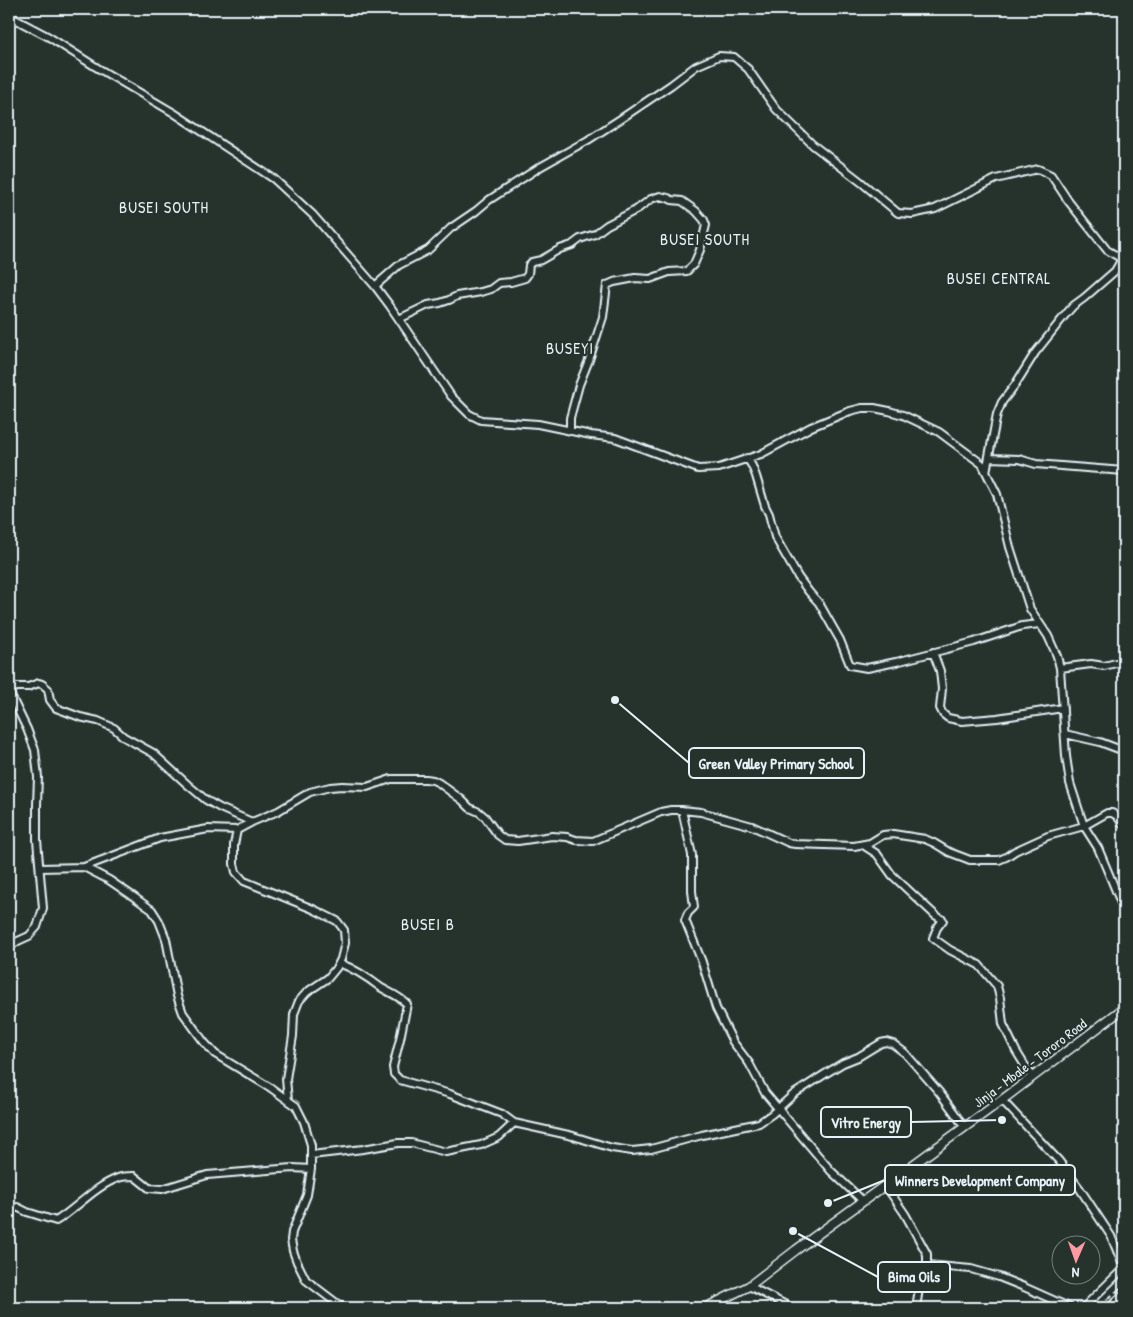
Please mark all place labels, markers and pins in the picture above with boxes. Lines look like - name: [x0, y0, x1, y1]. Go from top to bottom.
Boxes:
- callout: Green Valley Primary School: [689, 748, 864, 778]
- callout: Vitro Energy: [821, 1107, 911, 1137]
- callout: Winners Development Company: [885, 1165, 1075, 1195]
- callout: Bima Oils: [878, 1262, 950, 1292]

